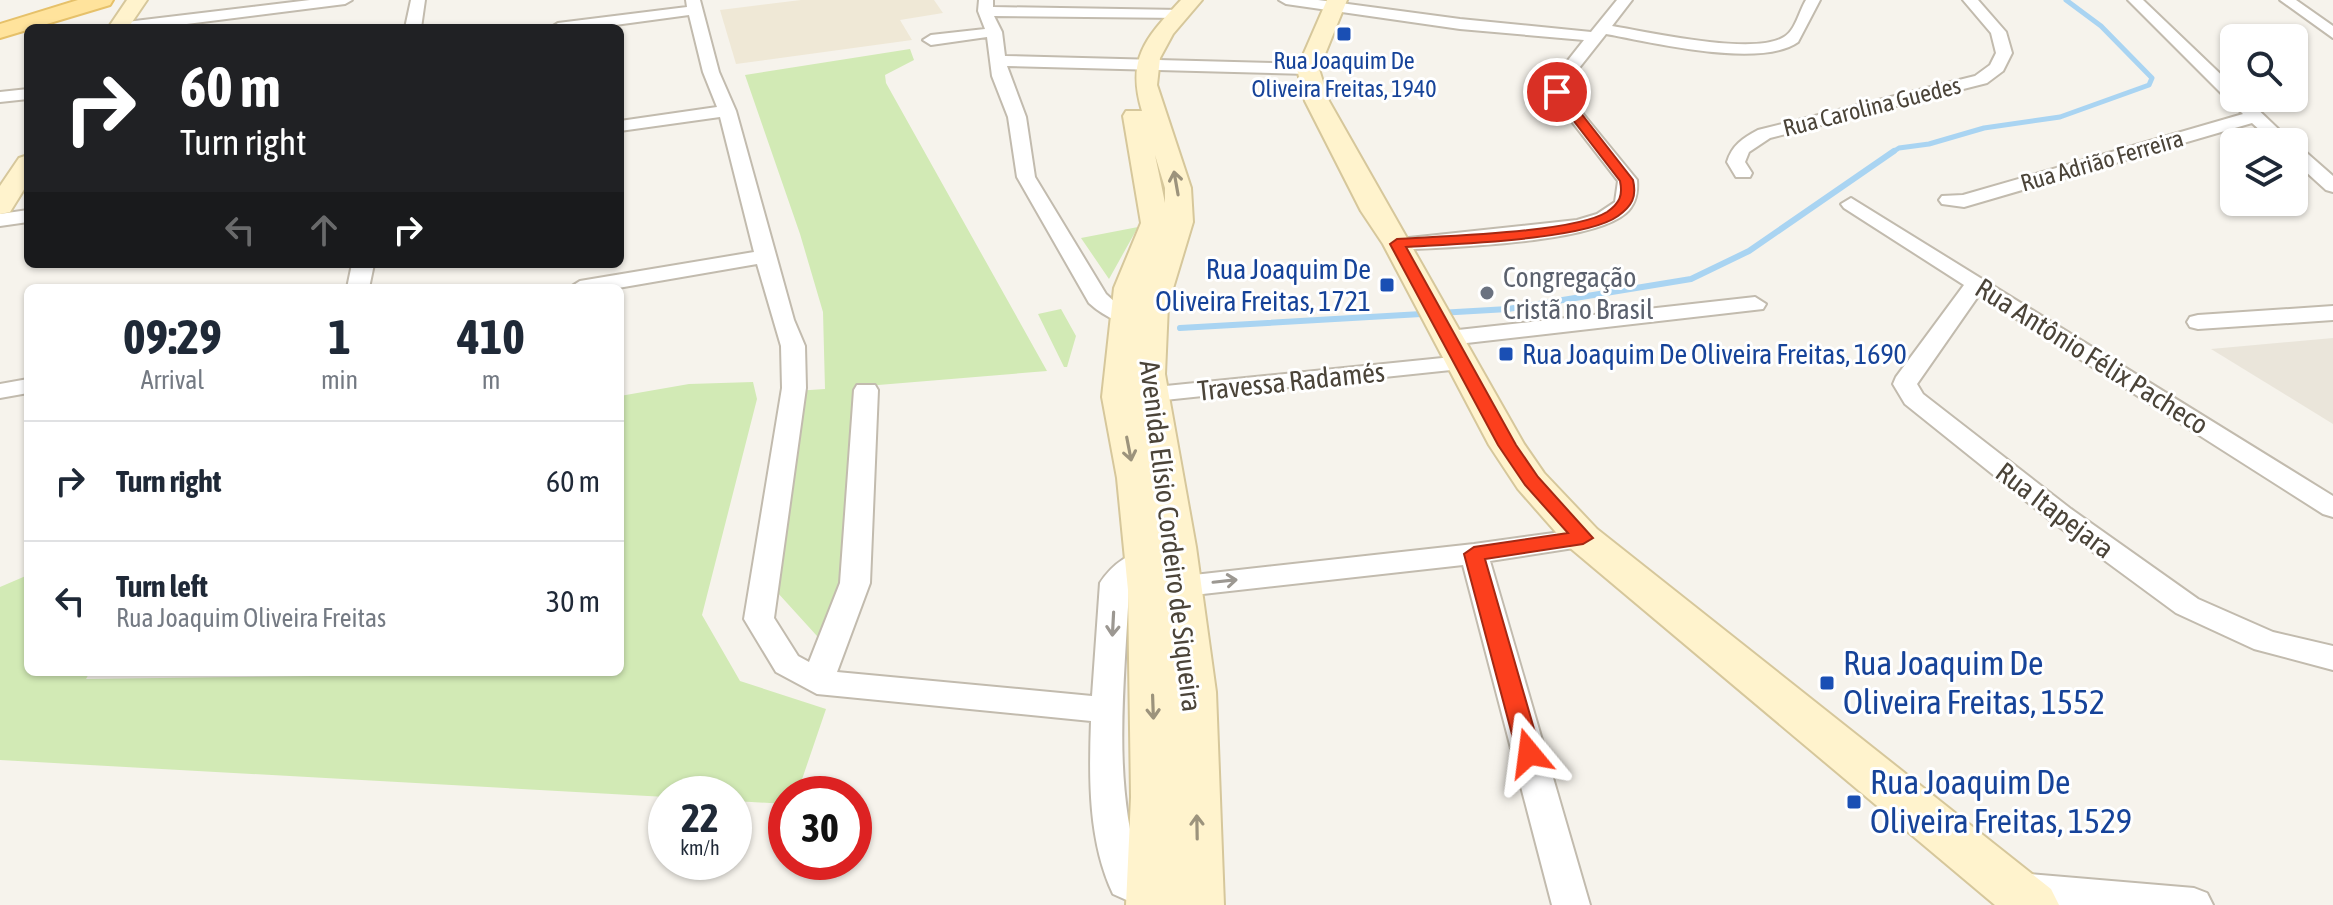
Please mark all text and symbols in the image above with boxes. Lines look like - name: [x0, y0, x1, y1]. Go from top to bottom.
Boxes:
- map controls: [2220, 24, 2308, 216]
- button: search: [2220, 24, 2308, 112]
- marker: Rua Joaquim De Oliveira Freitas, 1940: [1335, 25, 1353, 43]
- place label: Rua Joaquim De Oliveira Freitas, 1940: [1252, 47, 1436, 102]
- text: 60 m: [180, 55, 281, 119]
- icon: right: [48, 56, 152, 160]
- pin: [1523, 58, 1591, 126]
- icon: arrive: [1535, 70, 1579, 114]
- street label: Rua Carolina Guedes: [1780, 71, 1964, 142]
- text: Turn right: [180, 121, 307, 163]
- street label: Rua Adrião Ferreira: [2017, 124, 2186, 197]
- button: layers: [2220, 128, 2308, 216]
- one-way arrow: [1167, 171, 1182, 196]
- icon: left: [218, 208, 262, 252]
- icon: ahead: [302, 208, 346, 252]
- icon: right: [386, 208, 430, 252]
- place label: Rua Joaquim De Oliveira Freitas, 1721: [1155, 253, 1371, 317]
- place label: Congregação Cristã no Brasil: [1503, 261, 1654, 325]
- street label: Rua Antônio Félix Pacheco: [1970, 271, 2214, 441]
- marker: Rua Joaquim De Oliveira Freitas, 1721: [1378, 276, 1396, 294]
- marker: Congregação Cristã no Brasil: [1478, 284, 1496, 302]
- text: 09:29: [123, 309, 222, 364]
- text: 1: [328, 309, 351, 364]
- text: 410: [457, 309, 525, 364]
- place label: Rua Joaquim De Oliveira Freitas, 1690: [1522, 338, 1907, 370]
- marker: Rua Joaquim De Oliveira Freitas, 1690: [1497, 345, 1515, 363]
- street label: Travessa Radamés: [1196, 355, 1386, 407]
- street label: Avenida Elísio Cordeiro de Siqueira: [1134, 359, 1208, 713]
- text: Arrival: [141, 365, 204, 395]
- text: min: [321, 365, 358, 395]
- text: m: [482, 365, 500, 395]
- one-way arrow: [1122, 435, 1137, 461]
- street label: Rua Itapejara: [1990, 455, 2120, 565]
- icon: right: [48, 459, 92, 503]
- text: Turn right: [116, 464, 222, 498]
- text: 60 m: [546, 464, 600, 498]
- text: Turn left: [116, 569, 208, 603]
- one-way arrow: [1211, 574, 1238, 589]
- icon: left: [48, 579, 92, 623]
- text: 30 m: [546, 584, 600, 618]
- text: Rua Joaquim Oliveira Freitas: [116, 603, 386, 633]
- one-way arrow: [1105, 610, 1120, 637]
- place label: Rua Joaquim De Oliveira Freitas, 1552: [1843, 643, 2105, 721]
- marker: Rua Joaquim De Oliveira Freitas, 1552: [1818, 674, 1836, 692]
- one-way arrow: [1145, 693, 1160, 720]
- position arrow: [1487, 711, 1571, 795]
- place label: Rua Joaquim De Oliveira Freitas, 1529: [1870, 762, 2132, 840]
- speed limit sign: 30: [768, 776, 872, 880]
- marker: Rua Joaquim De Oliveira Freitas, 1529: [1845, 793, 1863, 811]
- text: 22: [681, 795, 719, 840]
- one-way arrow: [1189, 814, 1205, 841]
- text: km/h: [680, 836, 720, 859]

